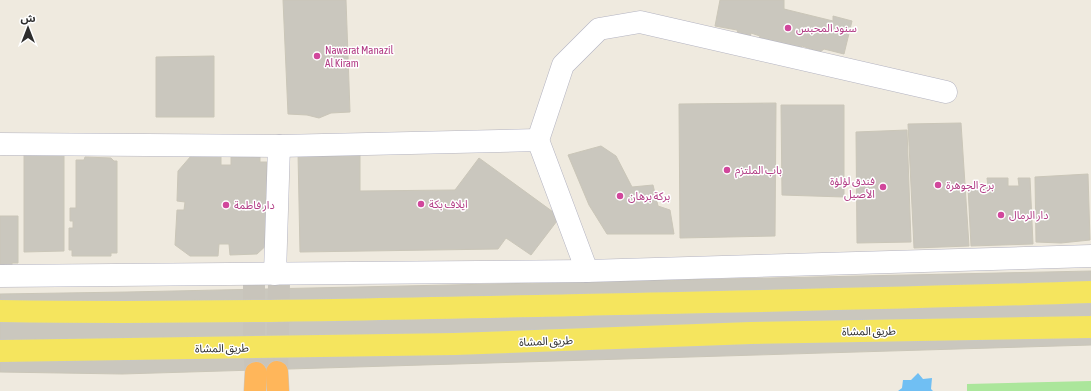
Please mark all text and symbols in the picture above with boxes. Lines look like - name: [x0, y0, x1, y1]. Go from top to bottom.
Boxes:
- north arrow: [8, 8, 48, 48]
- text: ش: [20, 12, 36, 25]
- place label: سنود المحبس: [796, 22, 857, 35]
- marker: سنود المحبس: [783, 23, 793, 33]
- place label: Nawarat Manazil Al Kiram: [325, 44, 393, 69]
- marker: Nawarat Manazil Al Kiram: [312, 51, 322, 61]
- place label: باب الملتزم: [735, 164, 782, 178]
- marker: باب الملتزم: [722, 165, 732, 175]
- place label: فندق لؤلؤة الأصيل: [830, 175, 875, 201]
- place label: برج الجوهرة: [946, 179, 994, 193]
- marker: برج الجوهرة: [933, 180, 943, 190]
- marker: فندق لؤلؤة الأصيل: [878, 182, 888, 192]
- place label: بركة برهان: [628, 190, 670, 203]
- marker: بركة برهان: [615, 191, 625, 201]
- place label: ايلاف بكة: [429, 198, 468, 211]
- place label: دار فاطمة: [234, 199, 275, 212]
- marker: ايلاف بكة: [416, 199, 426, 209]
- marker: دار فاطمة: [221, 200, 231, 210]
- place label: دار الرمال: [1009, 209, 1048, 222]
- marker: دار الرمال: [996, 210, 1006, 220]
- street label: طريق المشاة: [842, 325, 896, 339]
- street label: طريق المشاة: [519, 334, 573, 349]
- street label: طريق المشاة: [195, 342, 249, 356]

